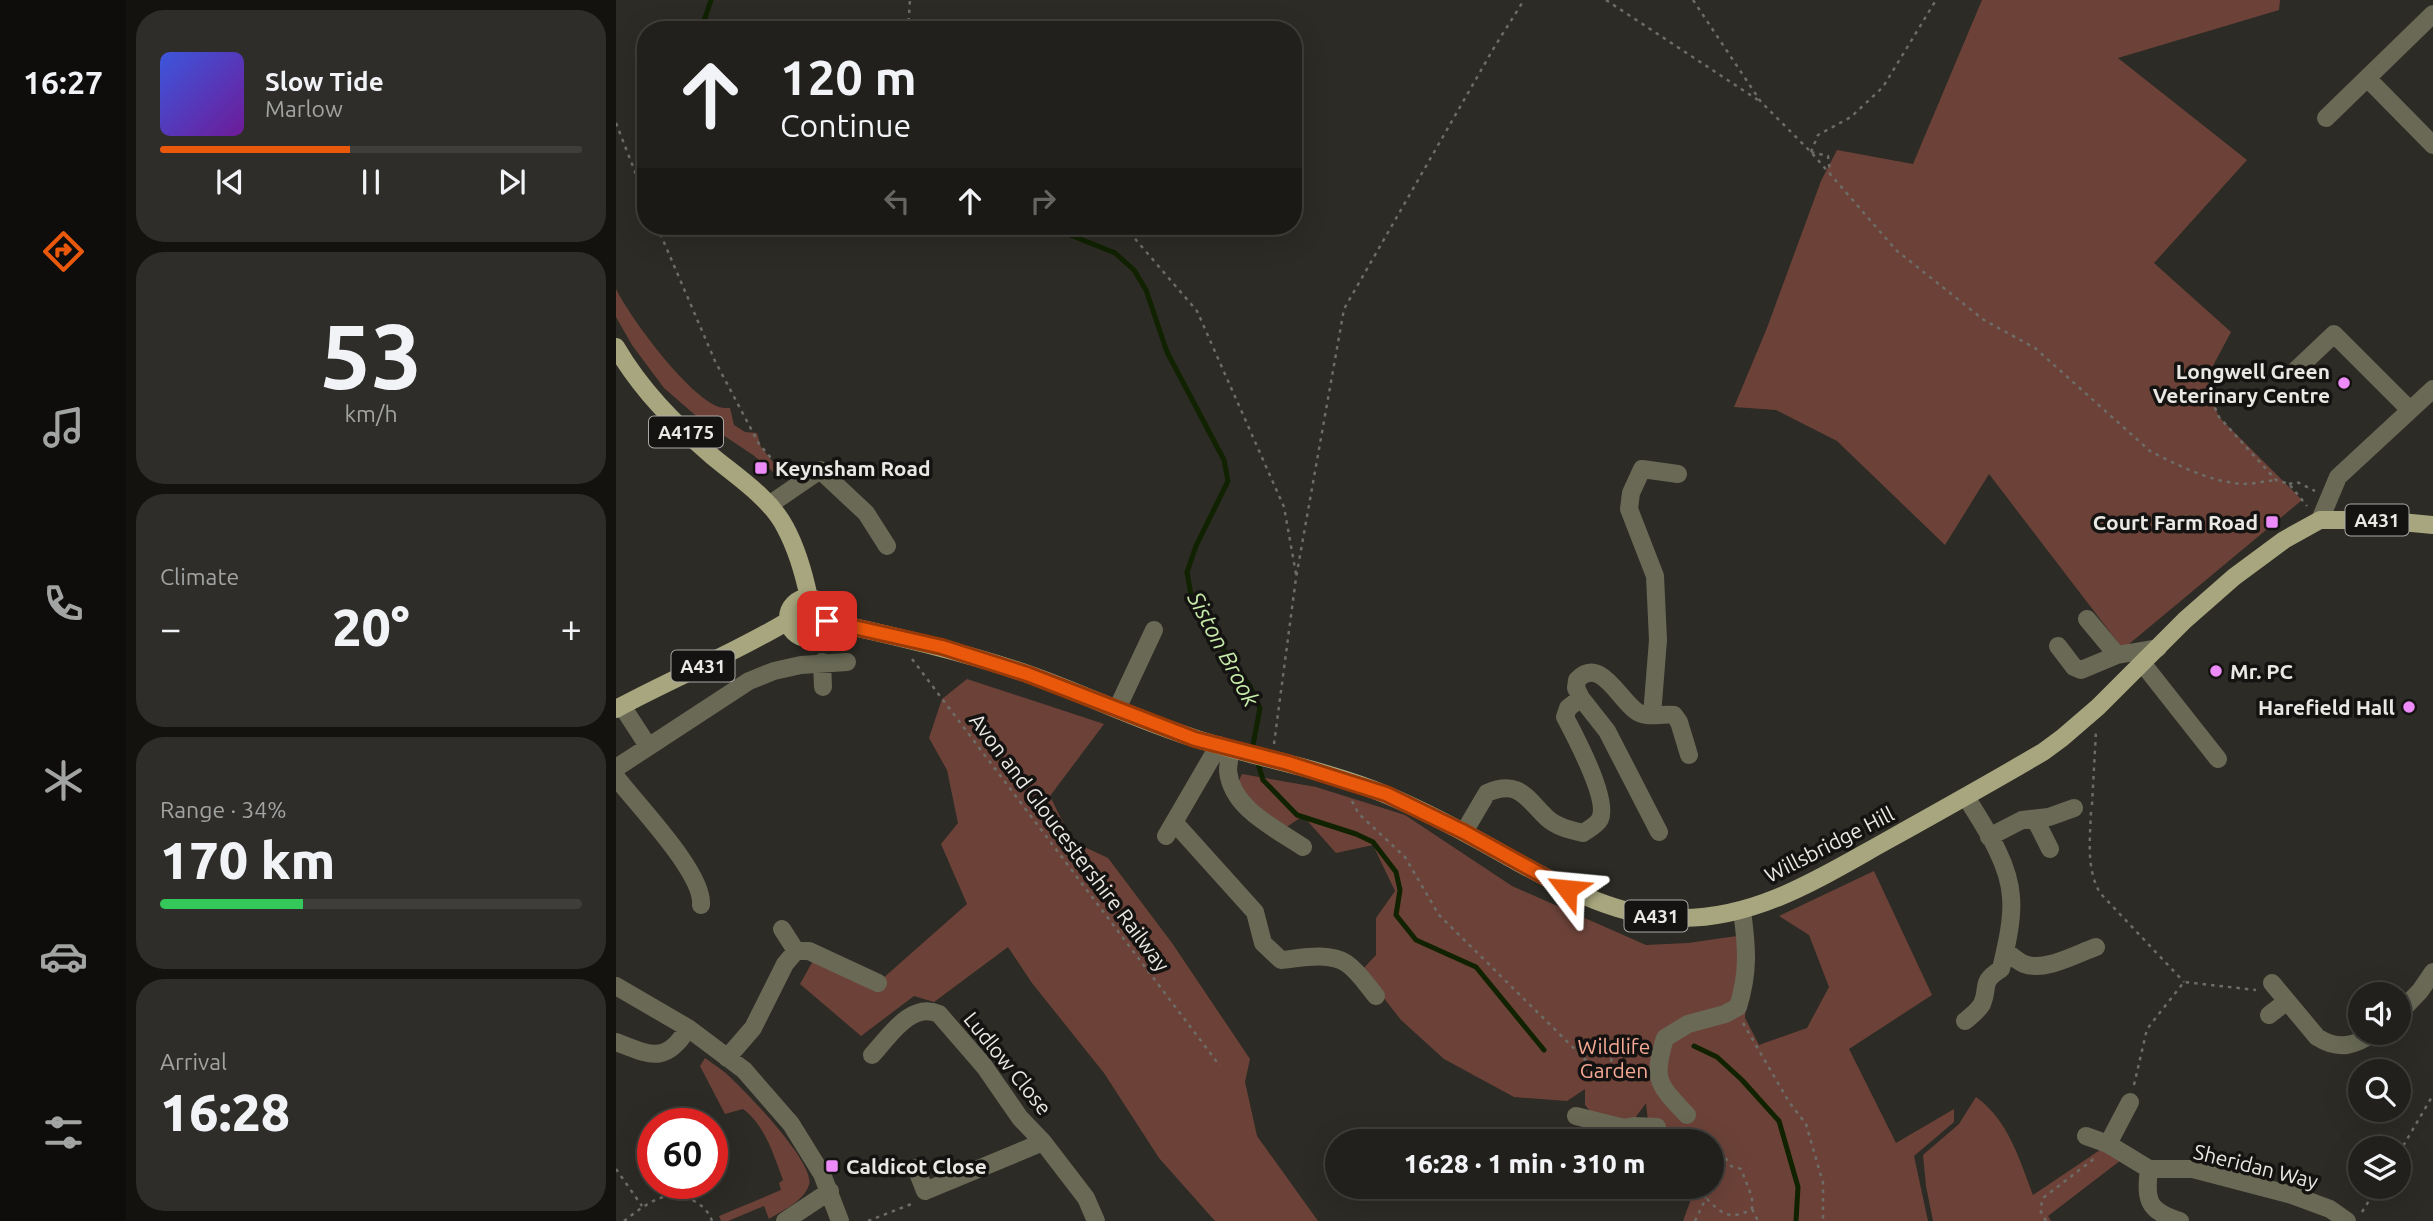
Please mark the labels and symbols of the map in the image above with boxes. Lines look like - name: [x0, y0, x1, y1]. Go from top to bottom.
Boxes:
- place label: Longwell Green Veterinary Centre: [2153, 359, 2330, 407]
- marker: Longwell Green Veterinary Centre: [2336, 375, 2352, 391]
- road number: A4175: [649, 416, 723, 448]
- place label: Keynsham Road: [775, 456, 930, 480]
- marker: Keynsham Road: [753, 460, 769, 476]
- road number: A431: [2346, 505, 2408, 536]
- place label: Court Farm Road: [2093, 510, 2258, 534]
- marker: Court Farm Road: [2264, 514, 2280, 530]
- water label: Siston Brook: [1183, 586, 1265, 711]
- pin: [797, 591, 857, 651]
- road number: A431: [672, 650, 735, 681]
- place label: Mr. PC: [2230, 659, 2293, 683]
- marker: Mr. PC: [2208, 663, 2224, 679]
- place label: Harefield Hall: [2258, 695, 2395, 719]
- marker: Harefield Hall: [2401, 699, 2417, 715]
- street label: Avon and Gloucestershire Railway: [965, 708, 1175, 976]
- street label: Willsbridge Hill: [1760, 801, 1898, 887]
- position arrow: [1530, 852, 1604, 926]
- road number: A431: [1625, 900, 1688, 932]
- street label: Ludlow Close: [959, 1007, 1057, 1119]
- park label: Wildlife Garden: [1578, 1034, 1650, 1082]
- speed limit sign: 60: [637, 1108, 728, 1199]
- street label: Sheridan Way: [2191, 1139, 2321, 1193]
- place label: Caldicot Close: [846, 1154, 987, 1178]
- marker: Caldicot Close: [824, 1158, 840, 1174]

